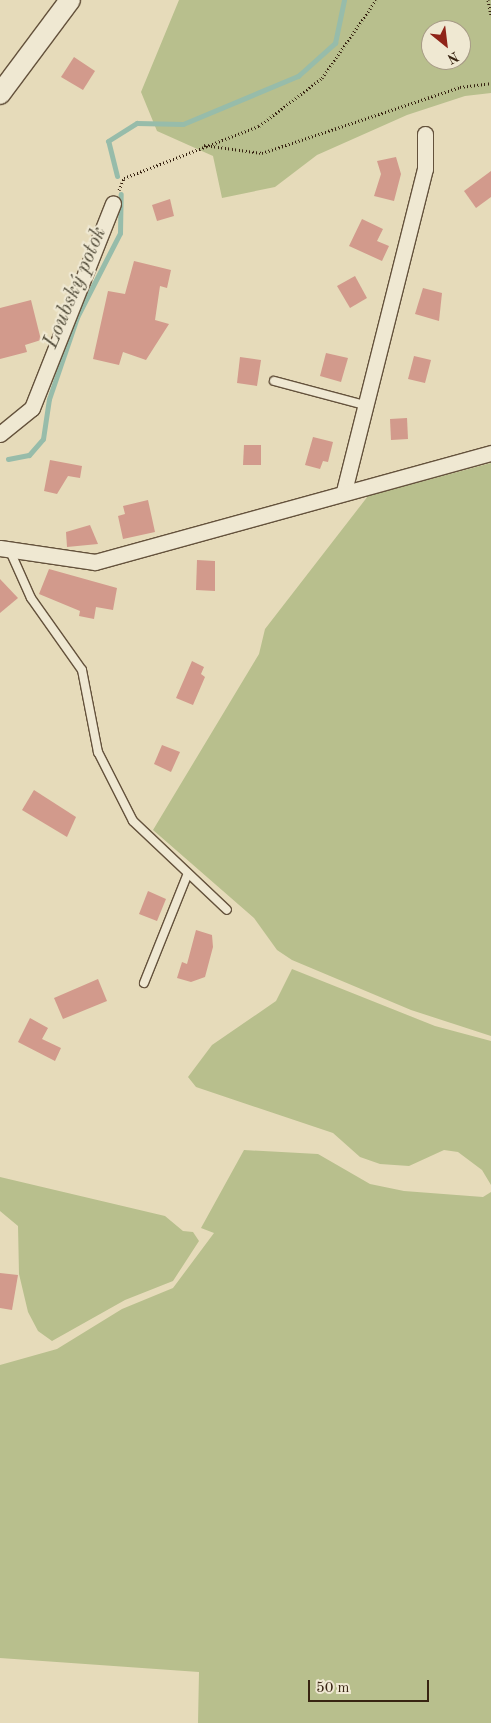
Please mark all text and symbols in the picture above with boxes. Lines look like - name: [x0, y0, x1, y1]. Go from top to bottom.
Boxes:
- north arrow: [421, 20, 471, 70]
- text: N: [445, 49, 461, 66]
- water label: Loubský potok: [39, 223, 113, 353]
- scale bar: [311, 1670, 432, 1702]
- text: 50 m: [316, 1681, 350, 1696]

